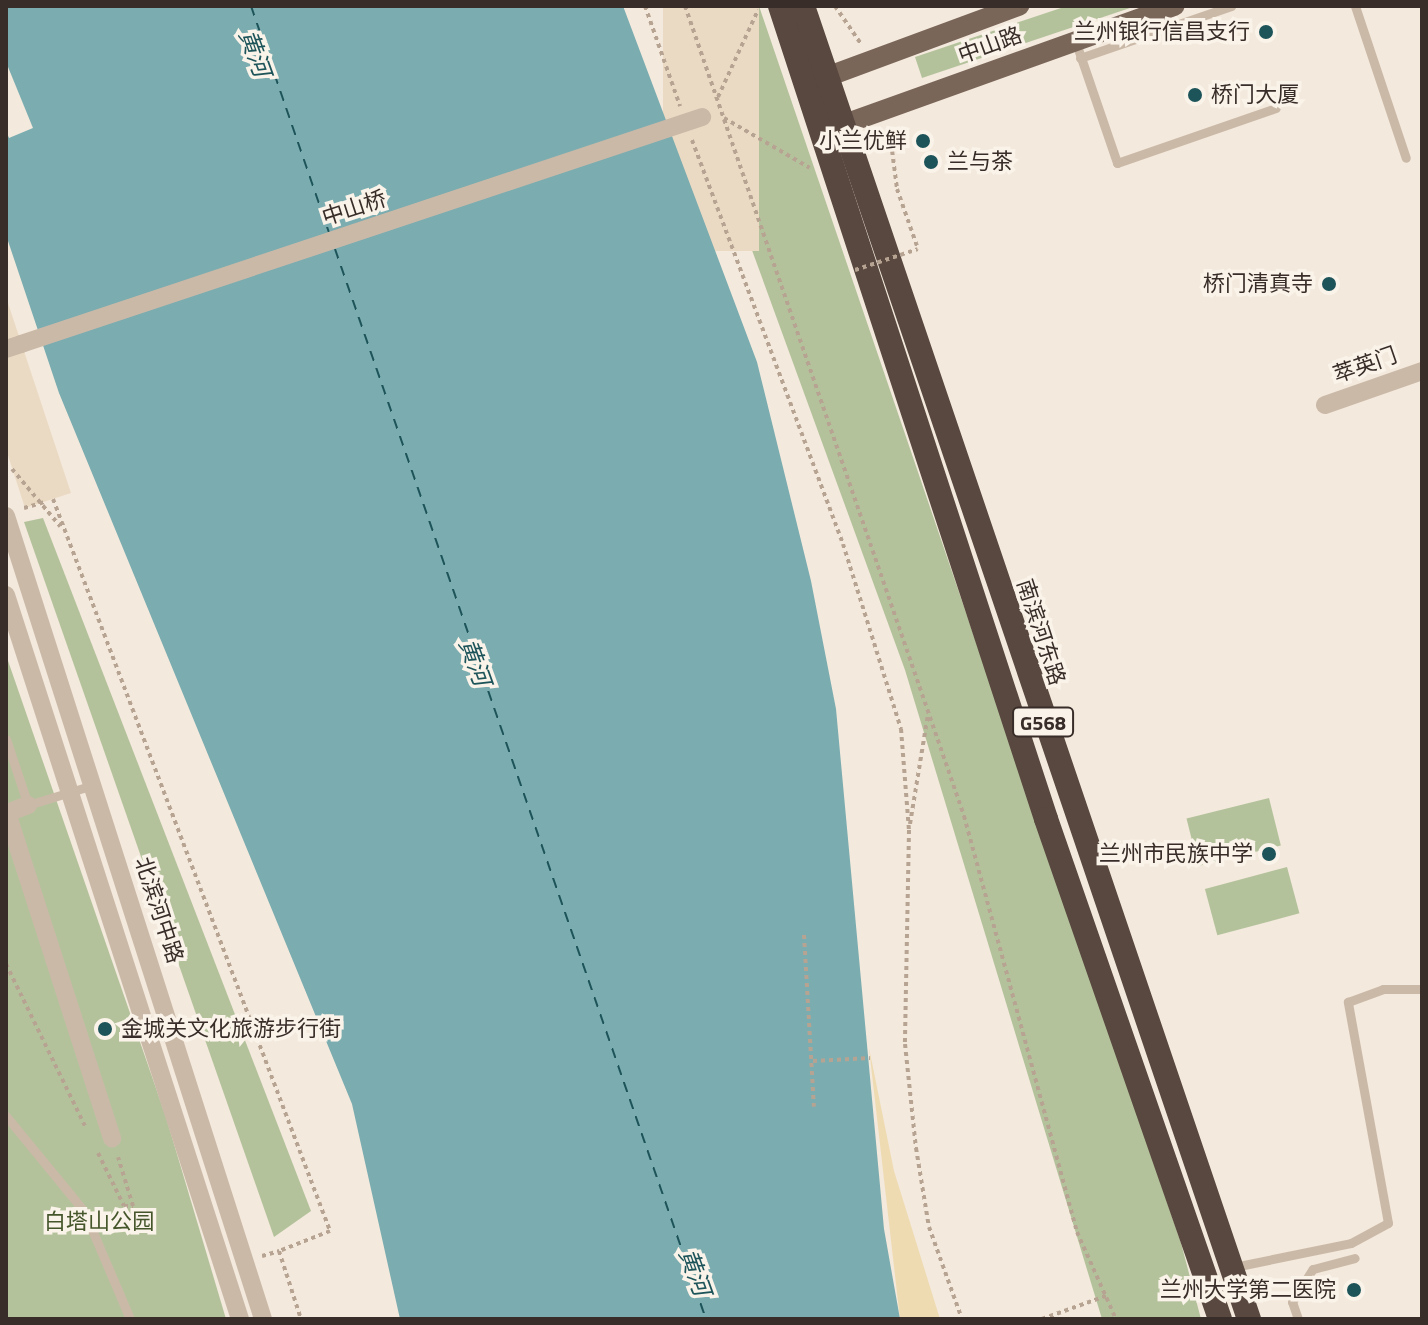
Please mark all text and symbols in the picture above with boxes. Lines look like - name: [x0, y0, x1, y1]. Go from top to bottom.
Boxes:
- place label: 兰州银行信昌支行: [1074, 19, 1250, 45]
- street label: 中山路: [954, 21, 1026, 69]
- marker: 兰州银行信昌支行: [1257, 23, 1275, 41]
- water label: 黄河: [233, 26, 277, 80]
- place label: 桥门大厦: [1211, 82, 1299, 108]
- marker: 桥门大厦: [1186, 86, 1204, 104]
- place label: 小兰优鲜: [819, 128, 907, 154]
- marker: 小兰优鲜: [914, 132, 932, 150]
- place label: 兰与茶: [947, 149, 1013, 175]
- marker: 兰与茶: [922, 153, 940, 171]
- street label: 中山桥: [319, 185, 389, 231]
- place label: 桥门清真寺: [1203, 271, 1313, 297]
- marker: 桥门清真寺: [1320, 275, 1338, 293]
- street label: 萃英门: [1330, 342, 1400, 388]
- street label: 南滨河东路: [1011, 576, 1071, 688]
- water label: 黄河: [453, 635, 497, 689]
- road number: G568: [1011, 706, 1075, 738]
- place label: 兰州市民族中学: [1099, 841, 1253, 867]
- marker: 兰州市民族中学: [1260, 845, 1278, 863]
- street label: 北滨河中路: [129, 854, 189, 966]
- place label: 金城关文化旅游步行街: [121, 1016, 341, 1042]
- marker: 金城关文化旅游步行街: [96, 1020, 114, 1038]
- park label: 白塔山公园: [44, 1209, 154, 1235]
- water label: 黄河: [673, 1245, 717, 1299]
- place label: 兰州大学第二医院: [1160, 1277, 1336, 1303]
- marker: 兰州大学第二医院: [1343, 1279, 1365, 1301]

